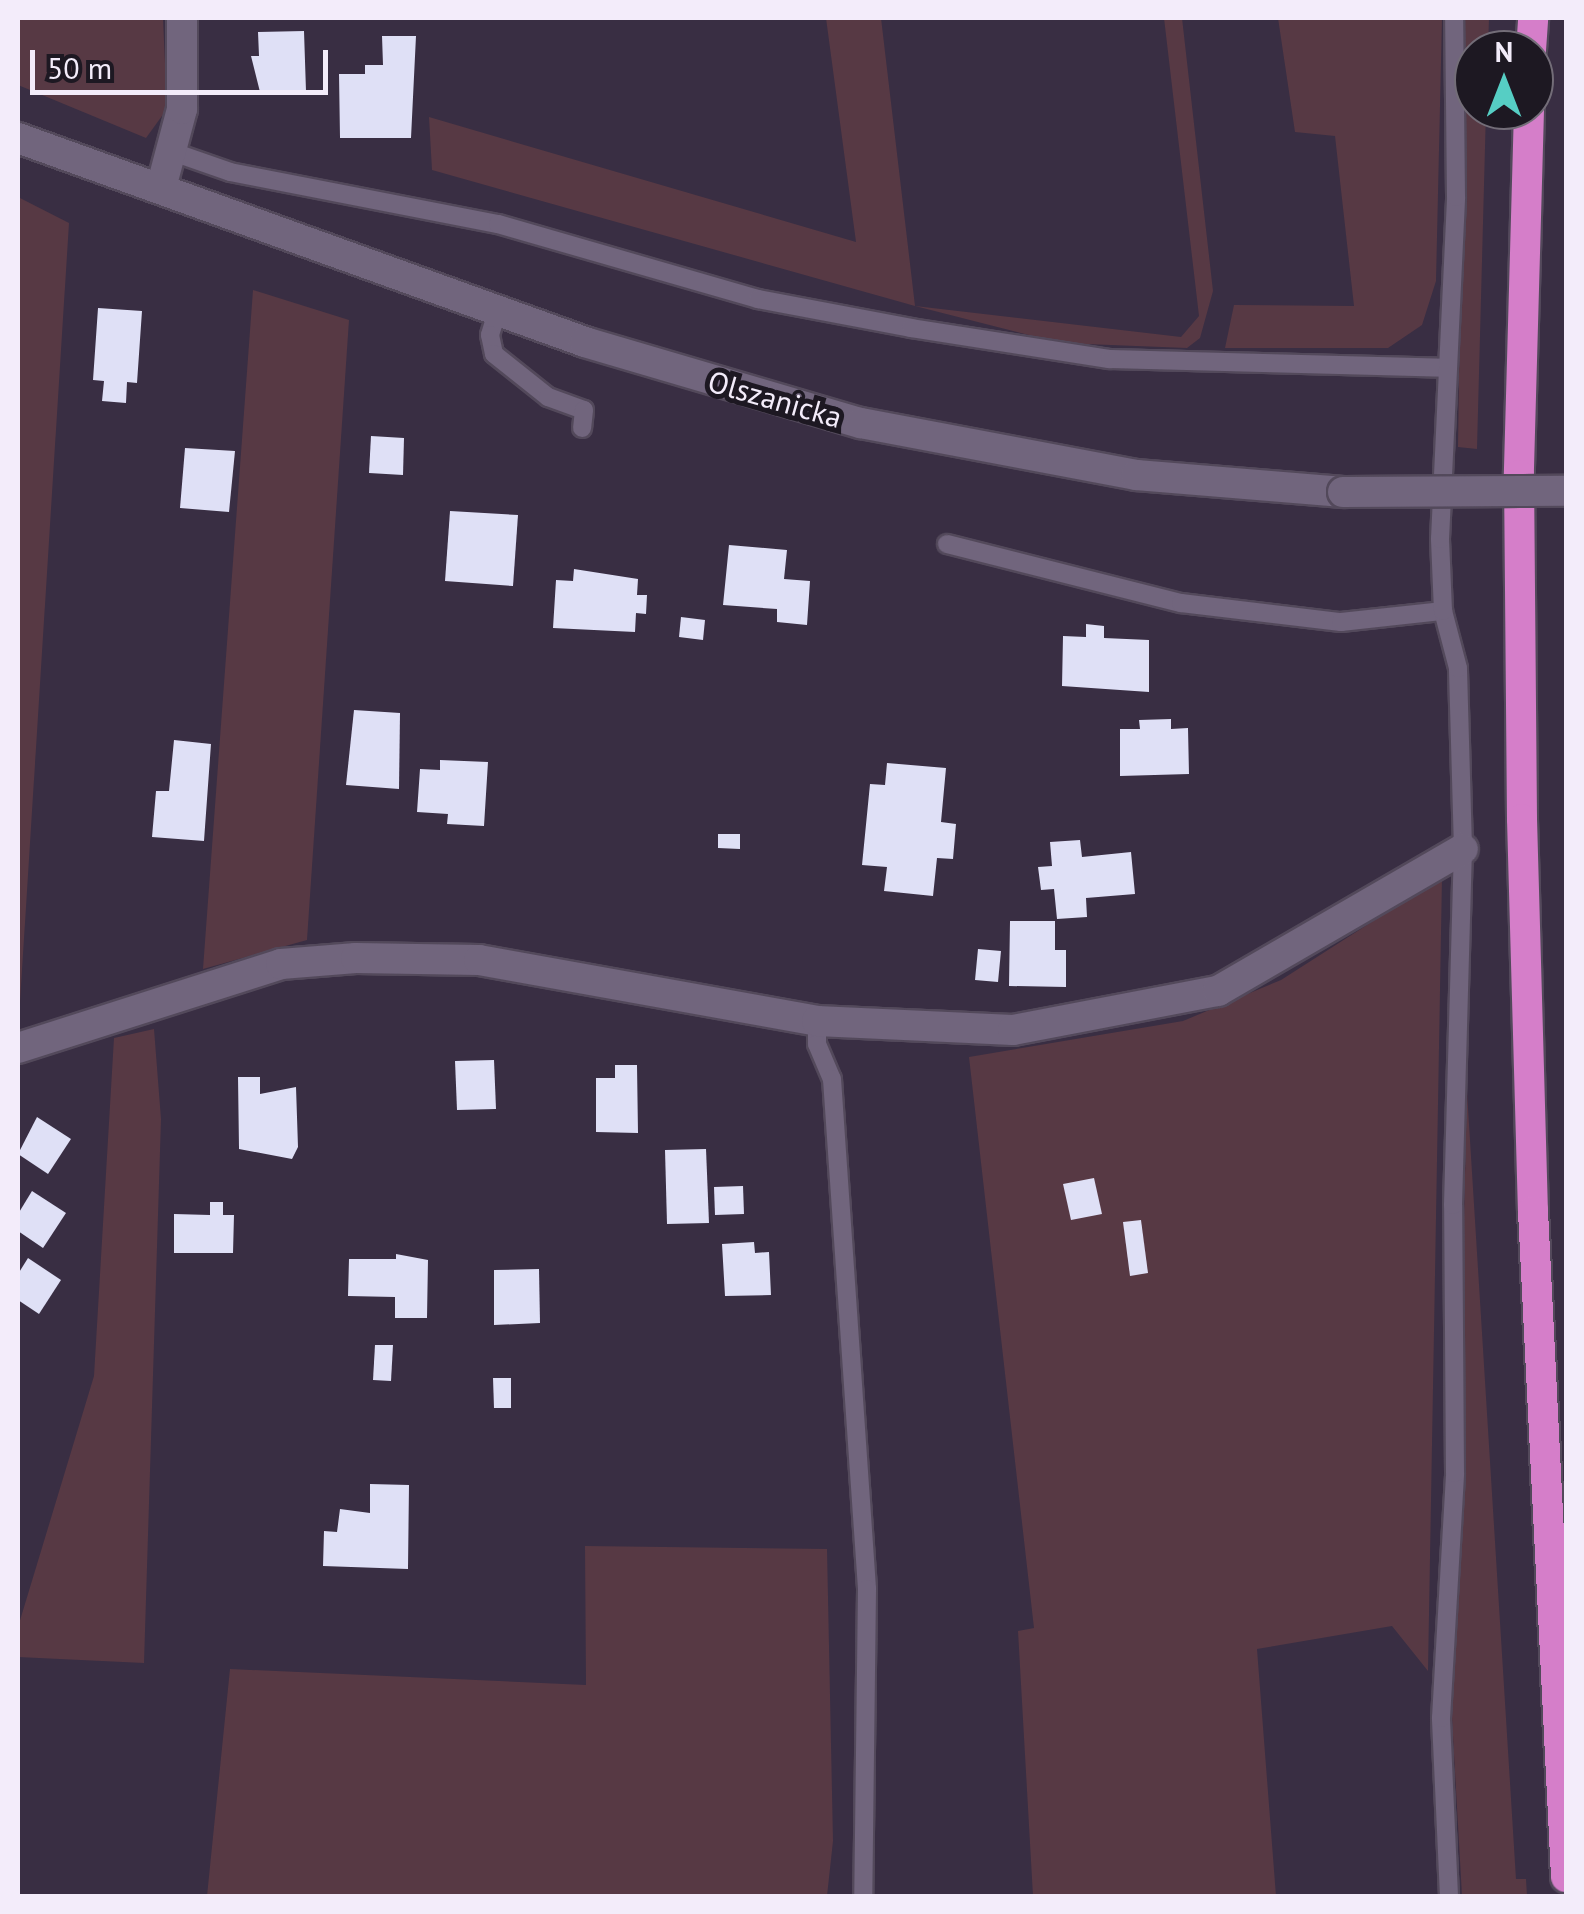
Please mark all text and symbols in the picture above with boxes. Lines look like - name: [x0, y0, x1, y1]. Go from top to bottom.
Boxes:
- scale bar: [35, 30, 332, 92]
- north arrow: [1454, 30, 1554, 130]
- text: N: [1495, 33, 1513, 70]
- text: 50 m: [47, 48, 112, 87]
- street label: Olszanicka: [704, 363, 846, 435]

